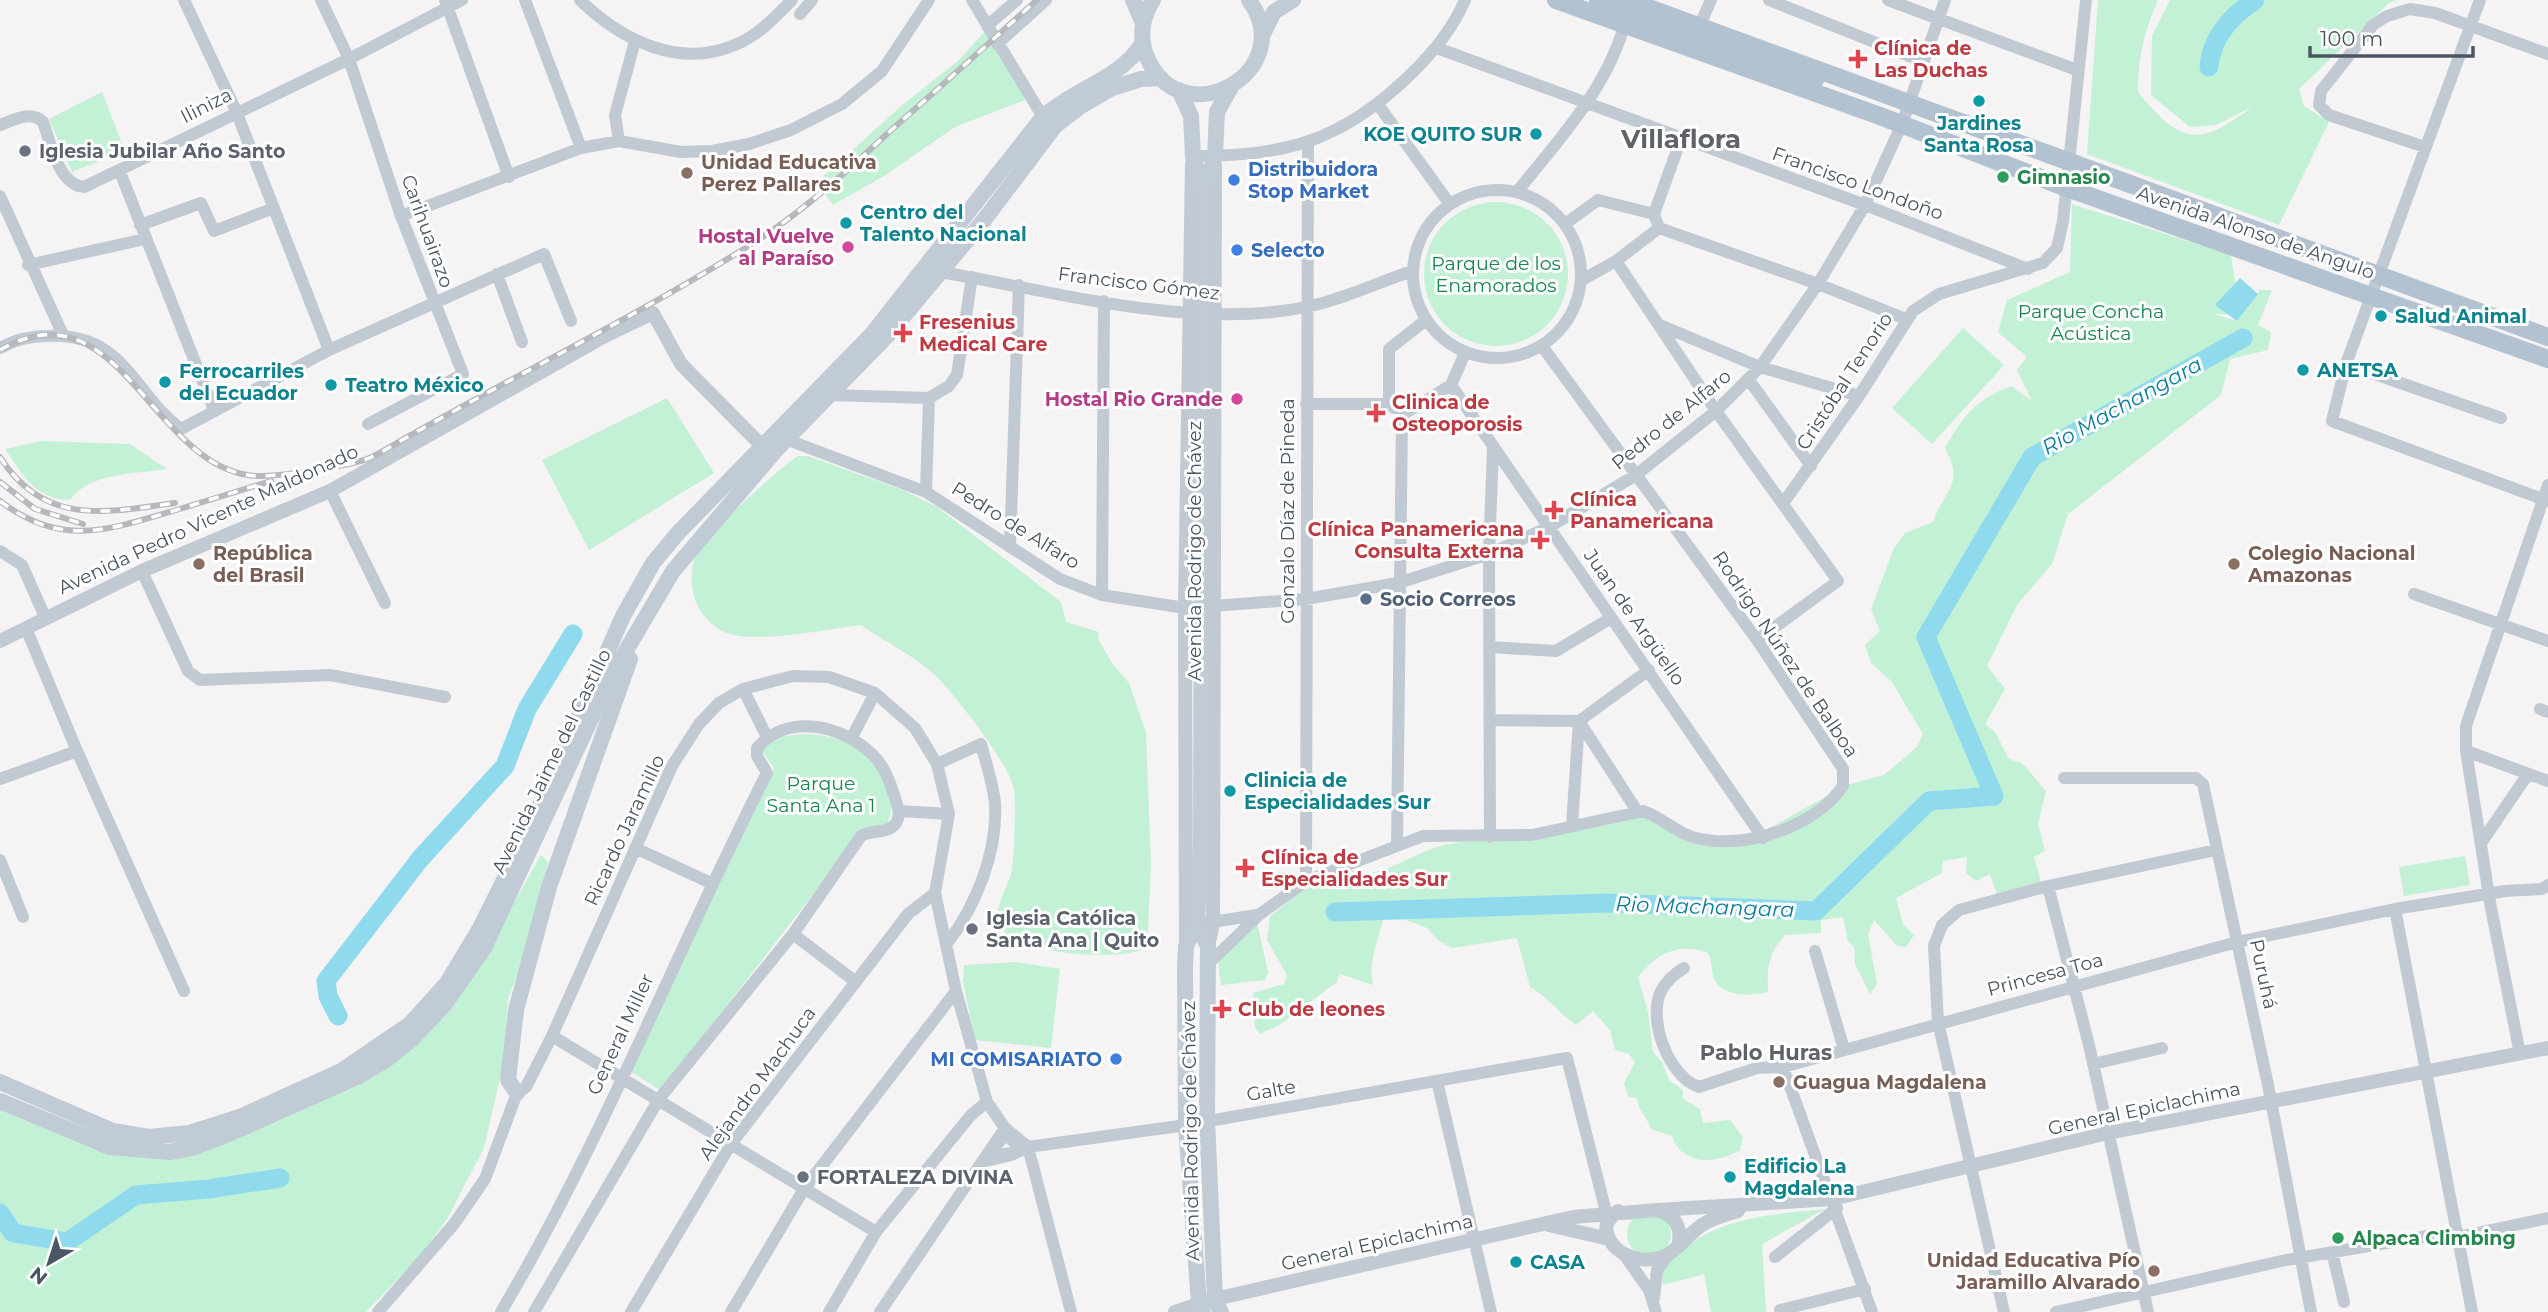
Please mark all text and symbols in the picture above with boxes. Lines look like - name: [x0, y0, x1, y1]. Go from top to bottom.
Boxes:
- scale bar: [2310, 14, 2473, 58]
- text: 100 m: [2320, 26, 2383, 51]
- place label: Clínica de Las Duchas: [1874, 37, 1988, 82]
- marker: Clínica de Las Duchas: [1848, 49, 1868, 69]
- street label: Iliniza: [177, 83, 236, 128]
- marker: Jardines Santa Rosa: [1971, 93, 1987, 109]
- place label: Jardines Santa Rosa: [1924, 112, 2034, 157]
- place label: KOE QUITO SUR: [1363, 123, 1522, 146]
- district label: Villaflora: [1620, 123, 1741, 155]
- marker: KOE QUITO SUR: [1528, 126, 1544, 142]
- place label: Iglesia Jubilar Año Santo: [39, 140, 285, 163]
- street label: Francisco Londoño: [1769, 142, 1947, 225]
- marker: Iglesia Jubilar Año Santo: [17, 143, 33, 159]
- place label: Unidad Educativa Perez Pallares: [701, 151, 877, 196]
- place label: Distribuidora Stop Market: [1248, 158, 1378, 203]
- marker: Unidad Educativa Perez Pallares: [679, 165, 695, 181]
- place label: Gimnasio: [2017, 166, 2110, 189]
- marker: Gimnasio: [1995, 169, 2011, 185]
- street label: Carihuairazo: [396, 172, 459, 291]
- marker: Distribuidora Stop Market: [1226, 172, 1242, 188]
- street label: Avenida Alonso de Angulo: [2134, 181, 2378, 284]
- place label: Centro del Talento Nacional: [860, 201, 1027, 246]
- marker: Centro del Talento Nacional: [838, 215, 854, 231]
- place label: Hostal Vuelve al Paraíso: [698, 225, 834, 270]
- marker: Hostal Vuelve al Paraíso: [840, 239, 856, 255]
- place label: Selecto: [1251, 239, 1325, 262]
- marker: Selecto: [1229, 242, 1245, 258]
- park label: Parque de los Enamorados: [1431, 252, 1561, 297]
- street label: Francisco Gómez: [1057, 262, 1221, 305]
- park label: Parque Concha Acústica: [2018, 300, 2164, 345]
- place label: Salud Animal: [2395, 305, 2527, 328]
- street label: Cristóbal Tenorio: [1791, 308, 1897, 454]
- marker: Salud Animal: [2373, 308, 2389, 324]
- place label: Fresenius Medical Care: [919, 311, 1047, 356]
- marker: Fresenius Medical Care: [893, 323, 913, 343]
- water label: Rio Machangara: [2037, 351, 2206, 460]
- place label: ANETSA: [2316, 359, 2398, 382]
- place label: Ferrocarriles del Ecuador: [179, 360, 304, 405]
- marker: ANETSA: [2295, 362, 2311, 378]
- street label: Pedro de Alfaro: [1607, 364, 1736, 475]
- marker: Ferrocarriles del Ecuador: [157, 374, 173, 390]
- place label: Teatro México: [345, 374, 484, 397]
- marker: Teatro México: [323, 377, 339, 393]
- place label: Hostal Rio Grande: [1045, 388, 1223, 411]
- marker: Hostal Rio Grande: [1229, 391, 1245, 407]
- place label: Clinica de Osteoporosis: [1392, 391, 1522, 436]
- street label: Gonzalo Díaz de Pineda: [1276, 398, 1299, 624]
- marker: Clinica de Osteoporosis: [1366, 403, 1386, 423]
- street label: Avenida Rodrigo de Chávez: [1183, 421, 1206, 681]
- street label: Avenida Pedro Vicente Maldonado: [54, 440, 362, 599]
- street label: Pedro de Alfaro: [947, 477, 1084, 574]
- place label: Clínica Panamericana: [1570, 488, 1714, 533]
- marker: Clínica Panamericana: [1544, 500, 1564, 520]
- place label: Clínica Panamericana Consulta Externa: [1308, 518, 1524, 563]
- marker: Clínica Panamericana Consulta Externa: [1530, 530, 1550, 550]
- place label: República del Brasil: [213, 542, 313, 587]
- place label: Colegio Nacional Amazonas: [2247, 542, 2415, 587]
- street label: Juan de Argüello: [1578, 544, 1690, 690]
- street label: Rodrigo Núñez de Balboa: [1708, 547, 1863, 762]
- marker: República del Brasil: [191, 556, 207, 572]
- marker: Colegio Nacional Amazonas: [2226, 556, 2242, 572]
- place label: Socio Correos: [1380, 588, 1516, 611]
- marker: Socio Correos: [1358, 591, 1374, 607]
- street label: Avenida Jaime del Castillo: [487, 645, 616, 877]
- street label: Ricardo Jaramillo: [579, 751, 670, 909]
- place label: Clinicia de Especialidades Sur: [1244, 769, 1431, 814]
- park label: Parque Santa Ana 1: [767, 772, 875, 817]
- marker: Clinicia de Especialidades Sur: [1222, 783, 1238, 799]
- place label: Clínica de Especialidades Sur: [1261, 846, 1448, 891]
- marker: Clínica de Especialidades Sur: [1235, 858, 1255, 878]
- water label: Rio Machangara: [1615, 891, 1795, 922]
- place label: Iglesia Católica Santa Ana | Quito: [986, 907, 1159, 952]
- marker: Iglesia Católica Santa Ana | Quito: [964, 921, 980, 937]
- street label: Puruhá: [2245, 937, 2282, 1011]
- street label: Princesa Toa: [1985, 948, 2106, 1001]
- street label: General Miller: [582, 970, 659, 1099]
- place label: Club de leones: [1238, 998, 1385, 1021]
- marker: Club de leones: [1212, 999, 1232, 1019]
- street label: Avenida Rodrigo de Chávez: [1177, 1001, 1204, 1261]
- street label: Alejandro Machuca: [694, 1002, 821, 1164]
- district label: Pablo Huras: [1700, 1040, 1832, 1065]
- place label: MI COMISARIATO: [930, 1048, 1102, 1071]
- marker: MI COMISARIATO: [1108, 1051, 1124, 1067]
- place label: Guagua Magdalena: [1793, 1071, 1987, 1094]
- marker: Guagua Magdalena: [1771, 1074, 1787, 1090]
- street label: Galte: [1245, 1075, 1298, 1106]
- street label: General Epiclachima: [2046, 1077, 2242, 1140]
- place label: Edificio La Magdalena: [1744, 1155, 1855, 1200]
- place label: FORTALEZA DIVINA: [817, 1166, 1013, 1189]
- marker: FORTALEZA DIVINA: [795, 1169, 811, 1185]
- marker: Edificio La Magdalena: [1722, 1169, 1738, 1185]
- street label: General Epiclachima: [1279, 1209, 1475, 1276]
- place label: Alpaca Climbing: [2351, 1227, 2516, 1250]
- north arrow: [14, 1228, 84, 1298]
- marker: Alpaca Climbing: [2330, 1230, 2346, 1246]
- place label: Unidad Educativa Pío Jaramillo Alvarado: [1927, 1249, 2140, 1294]
- place label: CASA: [1530, 1251, 1585, 1274]
- marker: CASA: [1508, 1254, 1524, 1270]
- text: N: [25, 1262, 52, 1290]
- marker: Unidad Educativa Pío Jaramillo Alvarado: [2146, 1263, 2162, 1279]

